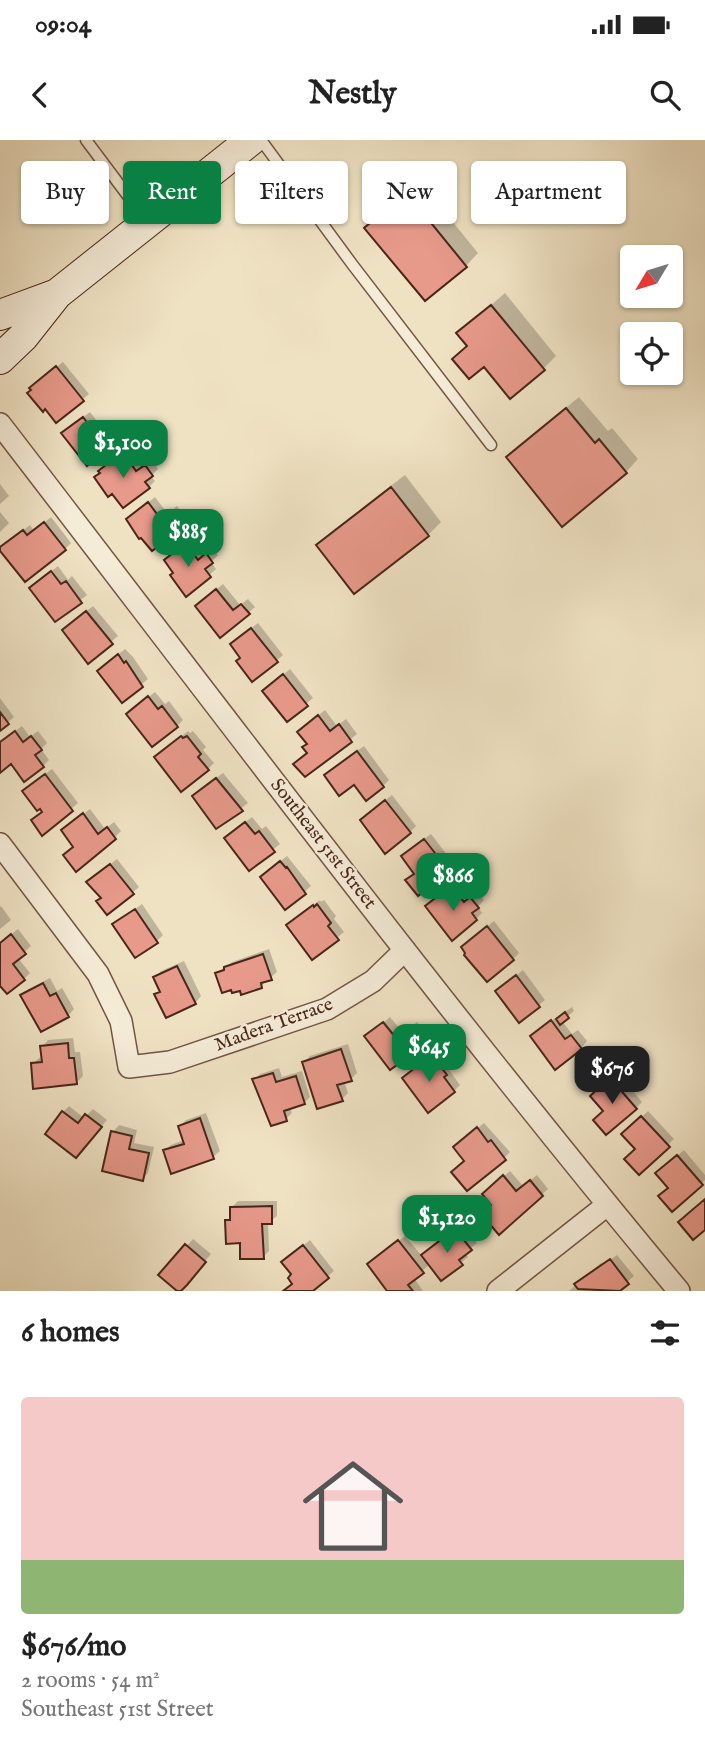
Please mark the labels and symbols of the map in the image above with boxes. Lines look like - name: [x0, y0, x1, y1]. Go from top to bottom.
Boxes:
- north arrow: [620, 245, 682, 308]
- pin: $1,100: [66, 420, 180, 480]
- pin: $885: [147, 510, 229, 569]
- street label: Southeast 51st Street: [265, 774, 382, 914]
- pin: $866: [412, 854, 494, 913]
- street label: Madera Terrace: [212, 992, 337, 1058]
- pin: $645: [388, 1024, 470, 1084]
- pin: $676: [571, 1046, 653, 1106]
- pin: $1,120: [390, 1196, 504, 1255]

